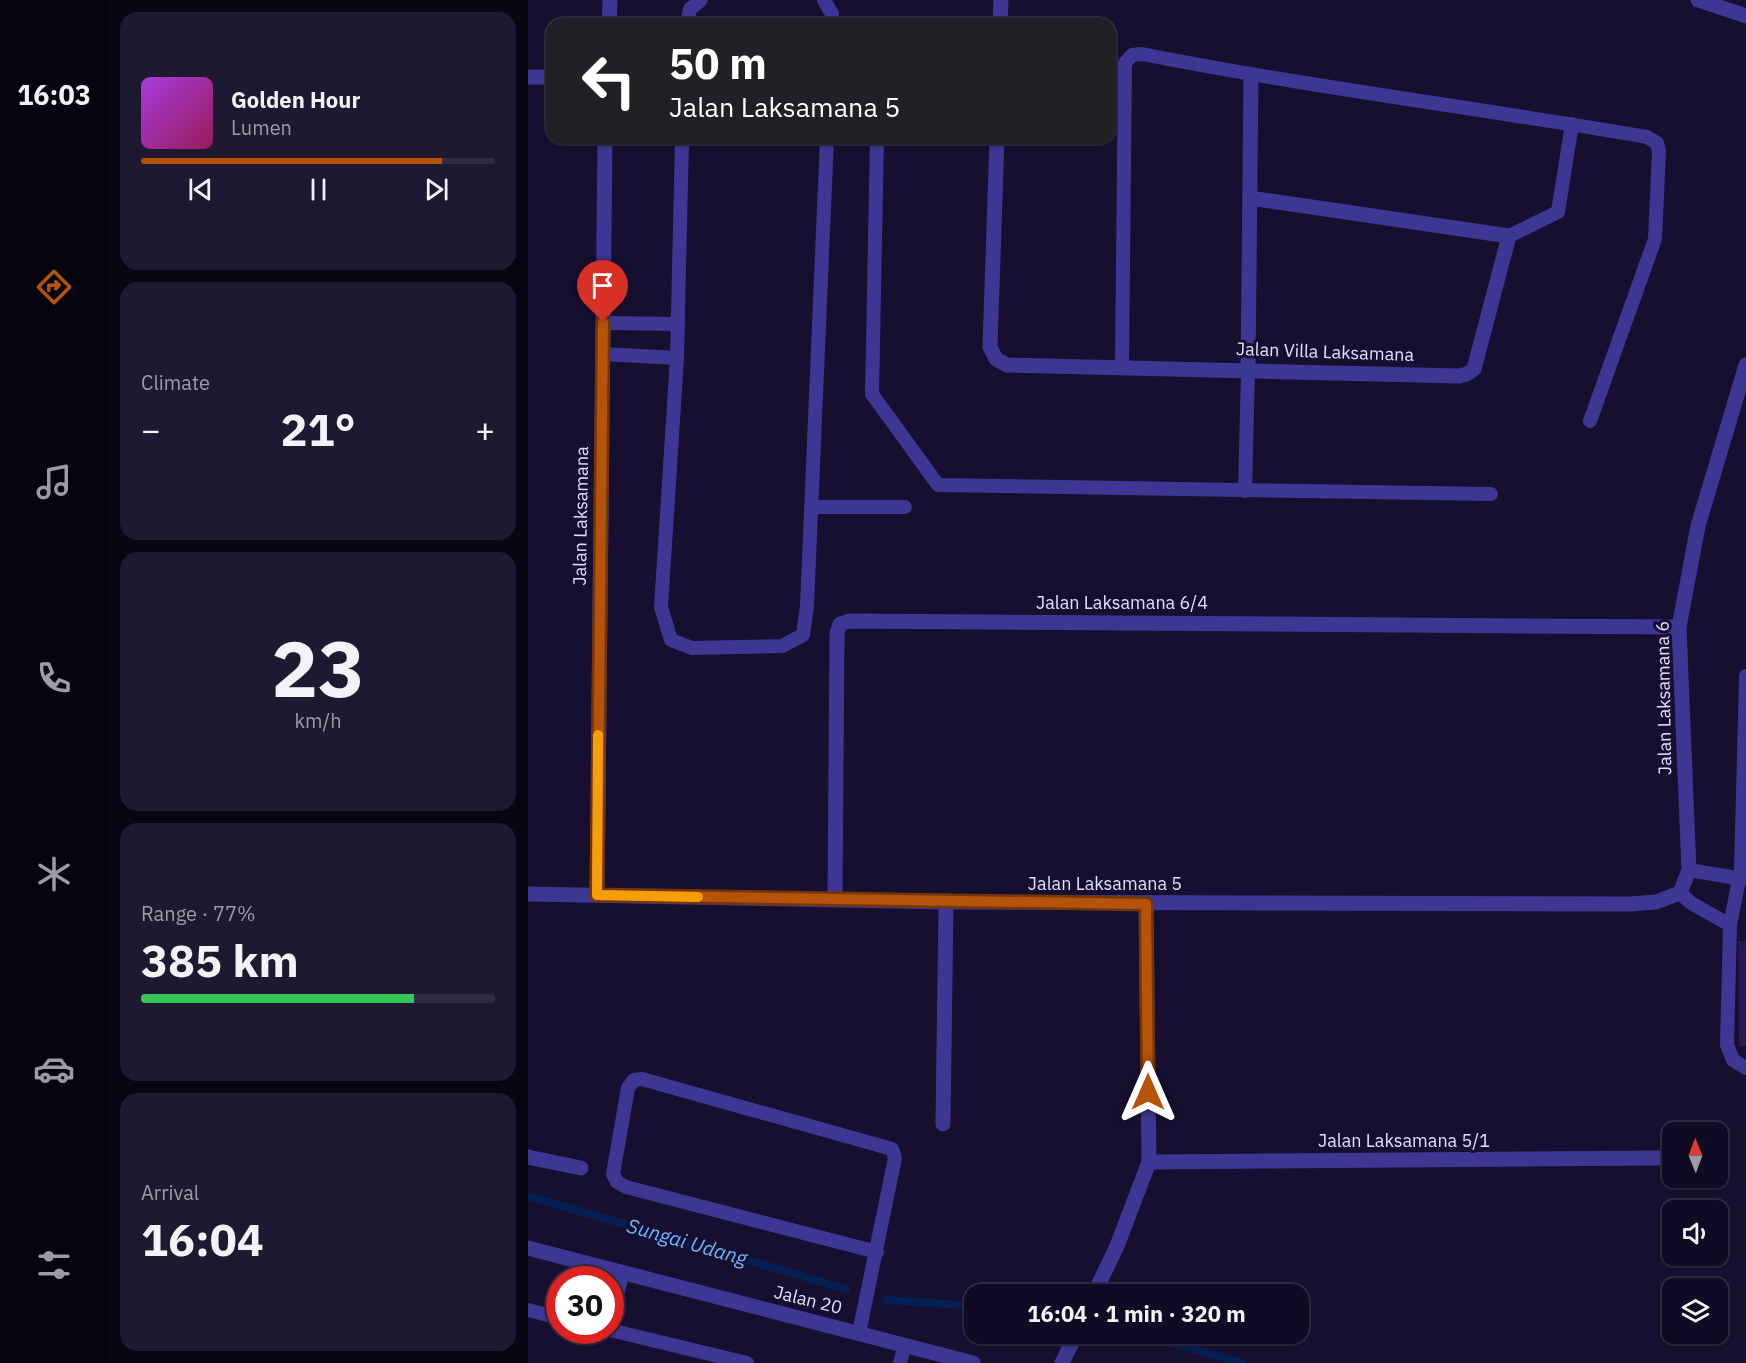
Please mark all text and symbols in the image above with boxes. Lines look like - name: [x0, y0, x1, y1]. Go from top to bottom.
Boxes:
- text: 50 m: [669, 36, 767, 91]
- icon: left: [570, 42, 648, 120]
- text: 16:03: [17, 77, 91, 112]
- text: Golden Hour: [231, 85, 360, 114]
- text: Jalan Laksamana 5: [669, 89, 900, 124]
- text: Lumen: [231, 114, 292, 141]
- icon: previous: [184, 173, 217, 206]
- icon: pause: [302, 173, 335, 206]
- icon: next: [420, 173, 453, 206]
- pin: [577, 260, 628, 322]
- icon: directions: [33, 266, 75, 308]
- icon: arrive: [586, 269, 619, 302]
- street label: Jalan Villa Laksamana: [1236, 337, 1415, 366]
- text: Climate: [141, 369, 210, 396]
- text: 21°: [280, 400, 356, 458]
- text: −: [141, 408, 161, 451]
- text: +: [475, 408, 495, 451]
- street label: Jalan Laksamana: [568, 446, 593, 586]
- icon: music: [33, 461, 75, 503]
- street label: Jalan Laksamana 6/4: [1036, 591, 1208, 614]
- text: 23: [271, 617, 365, 718]
- street label: Jalan Laksamana 6: [1651, 621, 1676, 775]
- icon: phone: [33, 657, 75, 699]
- text: km/h: [294, 707, 342, 734]
- icon: climate: [33, 853, 75, 895]
- street label: Jalan Laksamana 5: [1028, 872, 1182, 895]
- text: Range · 77%: [141, 900, 256, 927]
- text: 385 km: [141, 931, 299, 989]
- icon: car: [33, 1048, 75, 1090]
- position arrow: [1116, 1060, 1180, 1124]
- north arrow: [1662, 1122, 1728, 1188]
- map controls: [1662, 1122, 1728, 1344]
- street label: Jalan Laksamana 5/1: [1318, 1129, 1490, 1152]
- text: Arrival: [141, 1179, 199, 1206]
- button: sound: [1662, 1200, 1728, 1266]
- text: 16:04: [141, 1210, 264, 1268]
- water label: Sungai Udang: [624, 1211, 751, 1272]
- icon: filters: [33, 1244, 75, 1286]
- speed limit sign: 30: [546, 1266, 624, 1344]
- button: layers: [1662, 1278, 1728, 1344]
- street label: Jalan 20: [772, 1280, 845, 1319]
- text: 16:04 · 1 min · 320 m: [1027, 1299, 1246, 1328]

